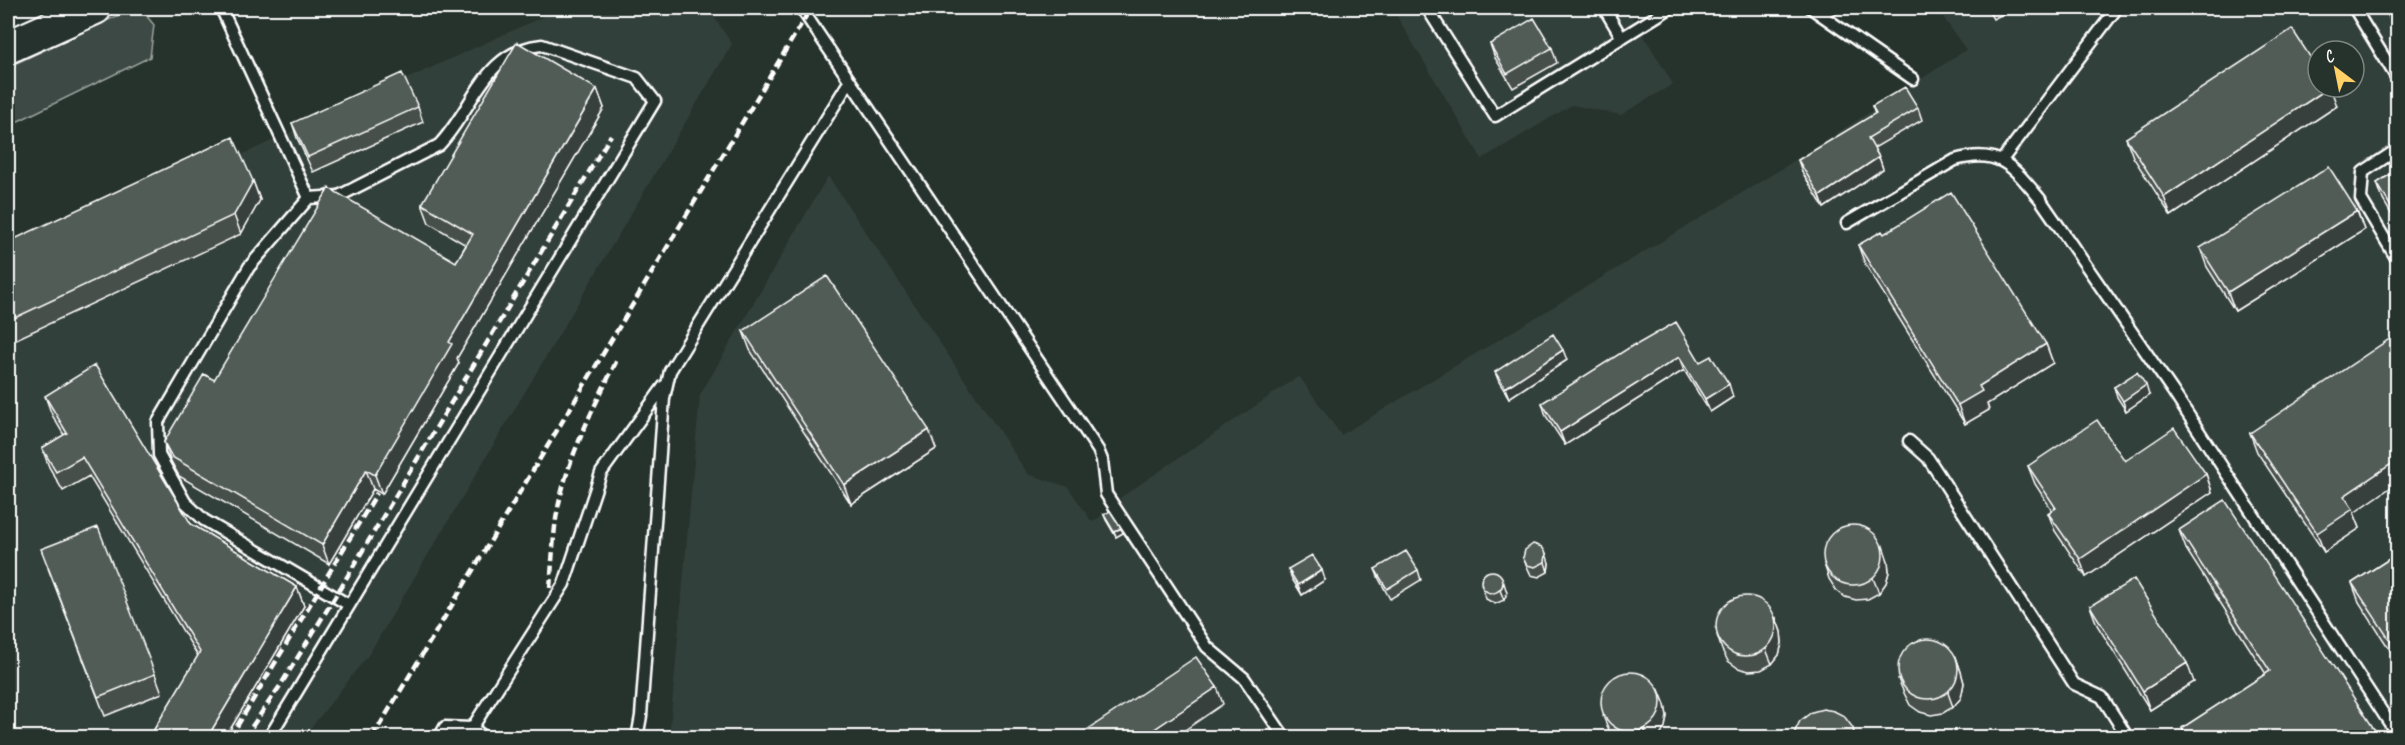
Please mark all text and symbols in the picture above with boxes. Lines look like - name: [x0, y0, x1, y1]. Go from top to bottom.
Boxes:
- north arrow: [2306, 39, 2366, 99]
- text: С: [2320, 45, 2339, 68]

